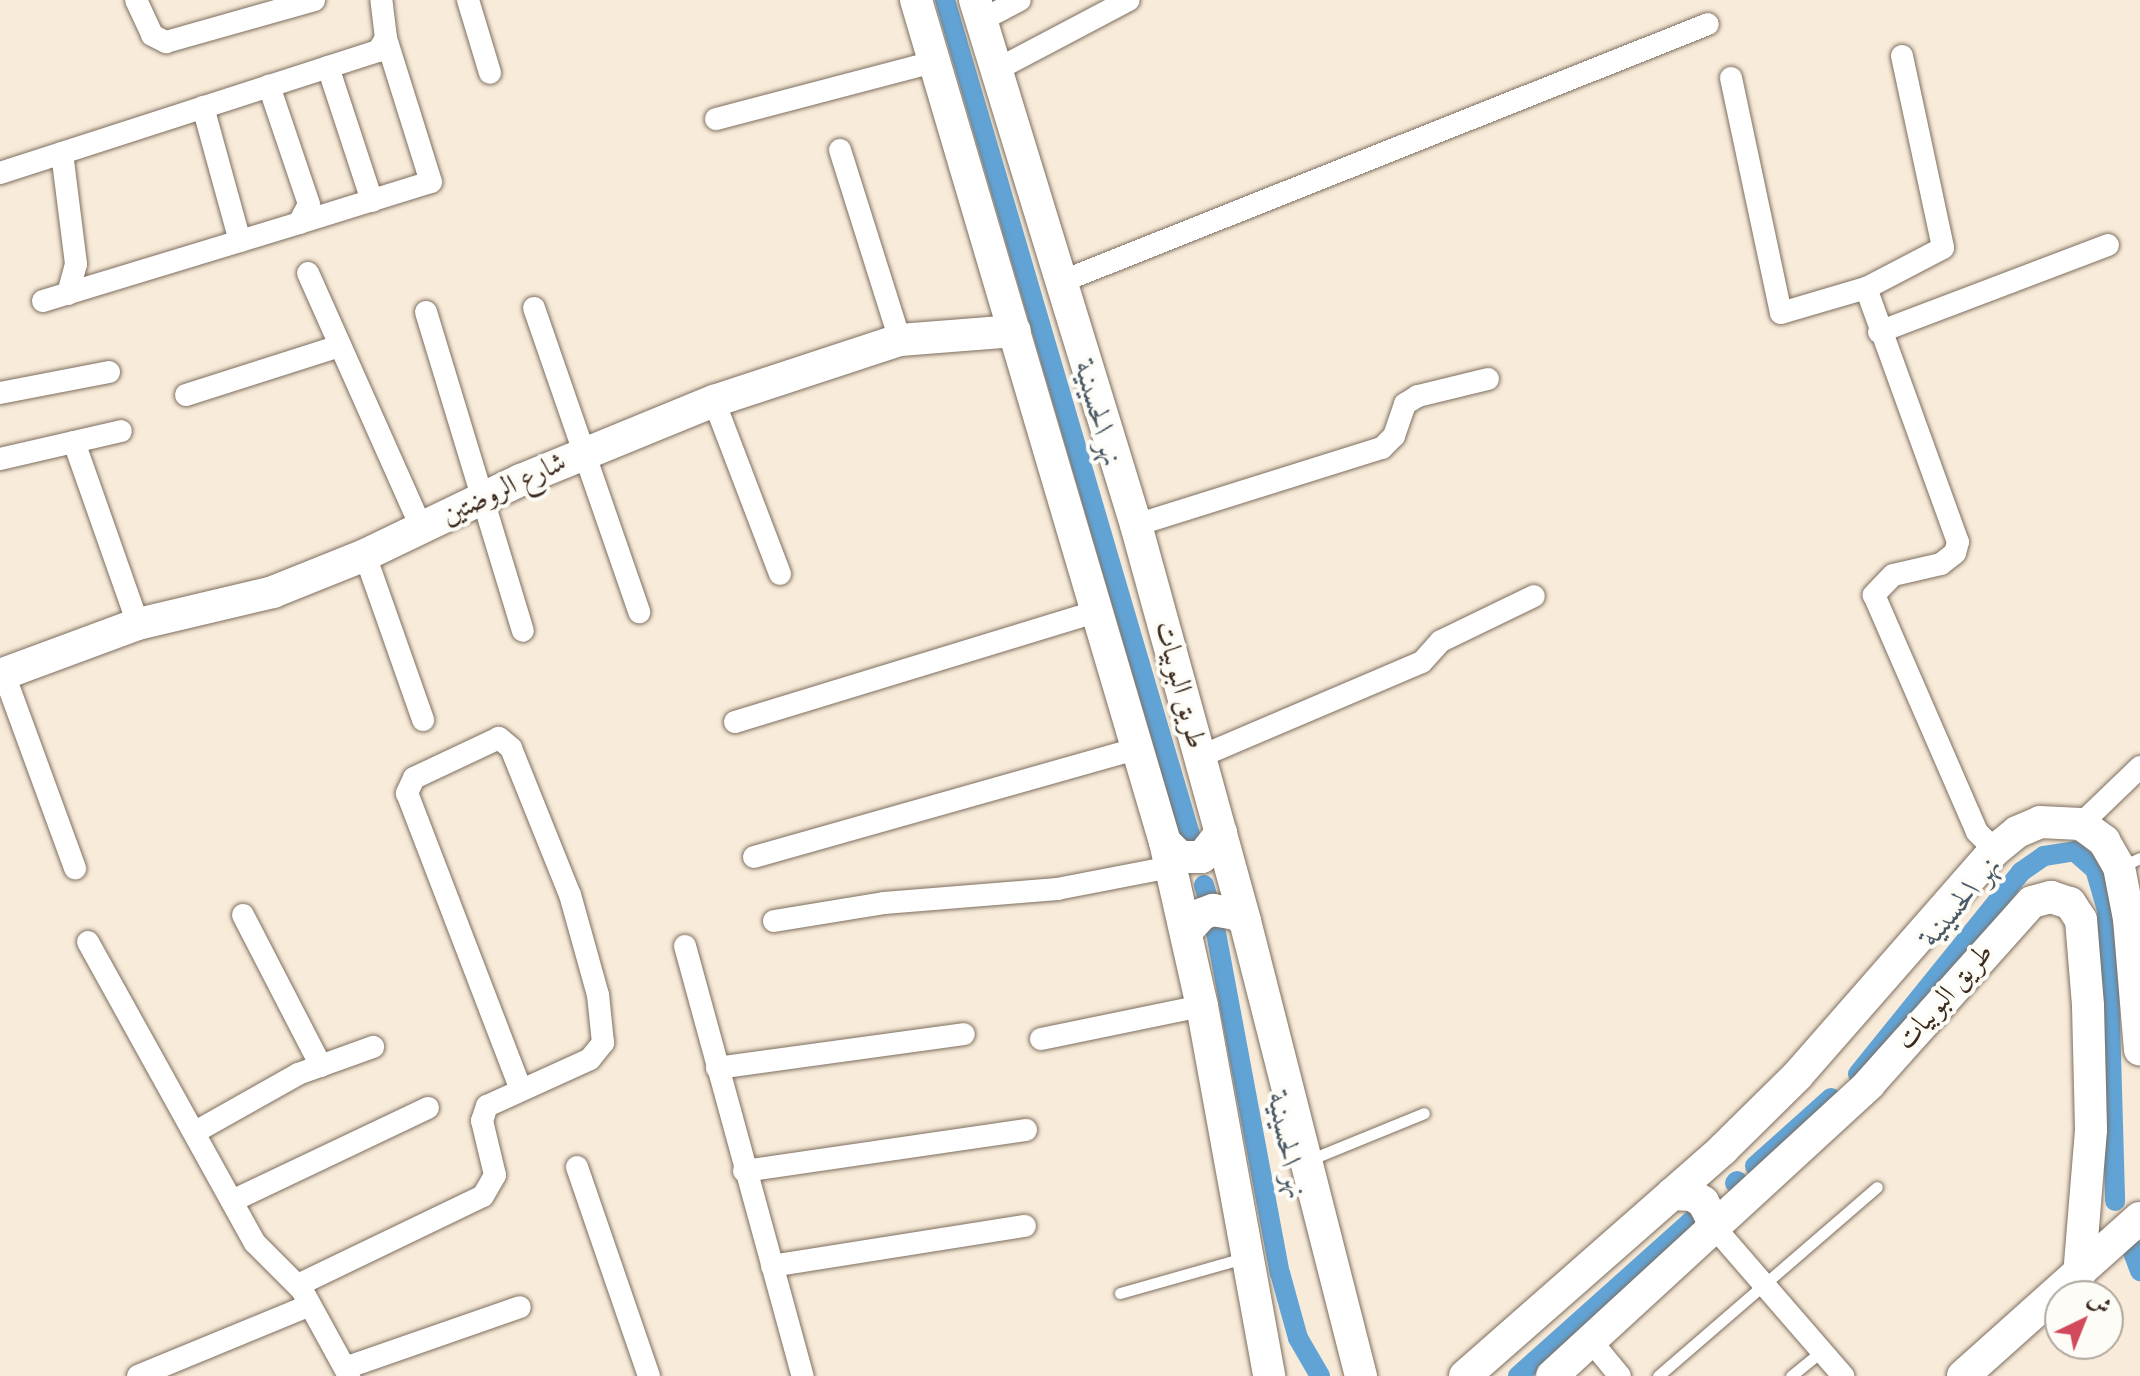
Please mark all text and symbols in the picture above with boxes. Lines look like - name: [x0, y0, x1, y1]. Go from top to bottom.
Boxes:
- water label: نهر الحسينية: [1066, 357, 1130, 471]
- street label: شارع الروضتين: [436, 446, 572, 532]
- street label: طريق البوبيات: [1147, 618, 1213, 752]
- water label: نهر الحسينية: [1912, 848, 2010, 954]
- street label: طريق البوبيات: [1889, 937, 2001, 1057]
- water label: نهر الحسينية: [1259, 1089, 1315, 1203]
- north arrow: [2044, 1280, 2124, 1360]
- text: ش: [2082, 1286, 2117, 1321]

